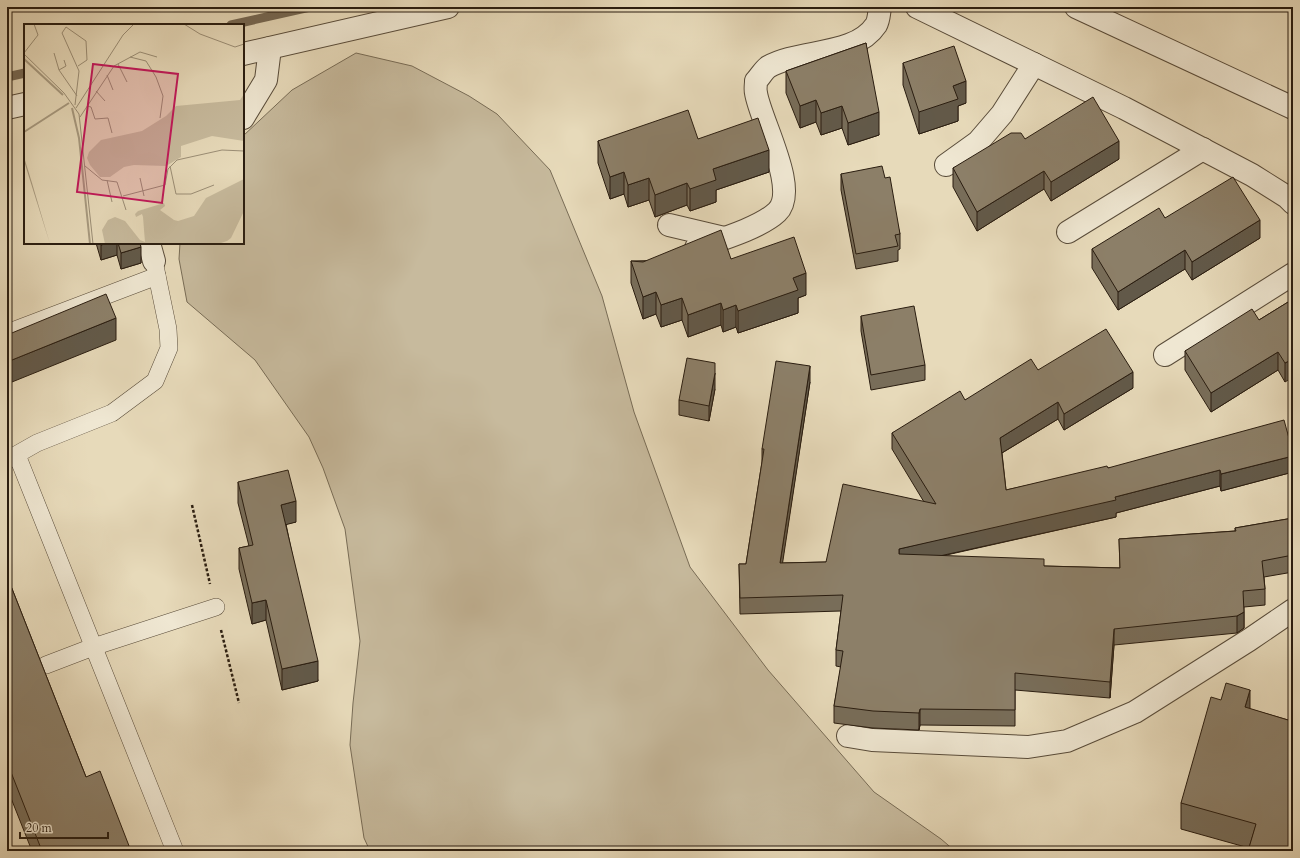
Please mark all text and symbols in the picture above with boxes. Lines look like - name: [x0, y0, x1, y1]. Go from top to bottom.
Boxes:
- inset map: [24, 24, 244, 244]
- scale bar: [20, 814, 108, 840]
- text: 20 m: [26, 820, 53, 836]

